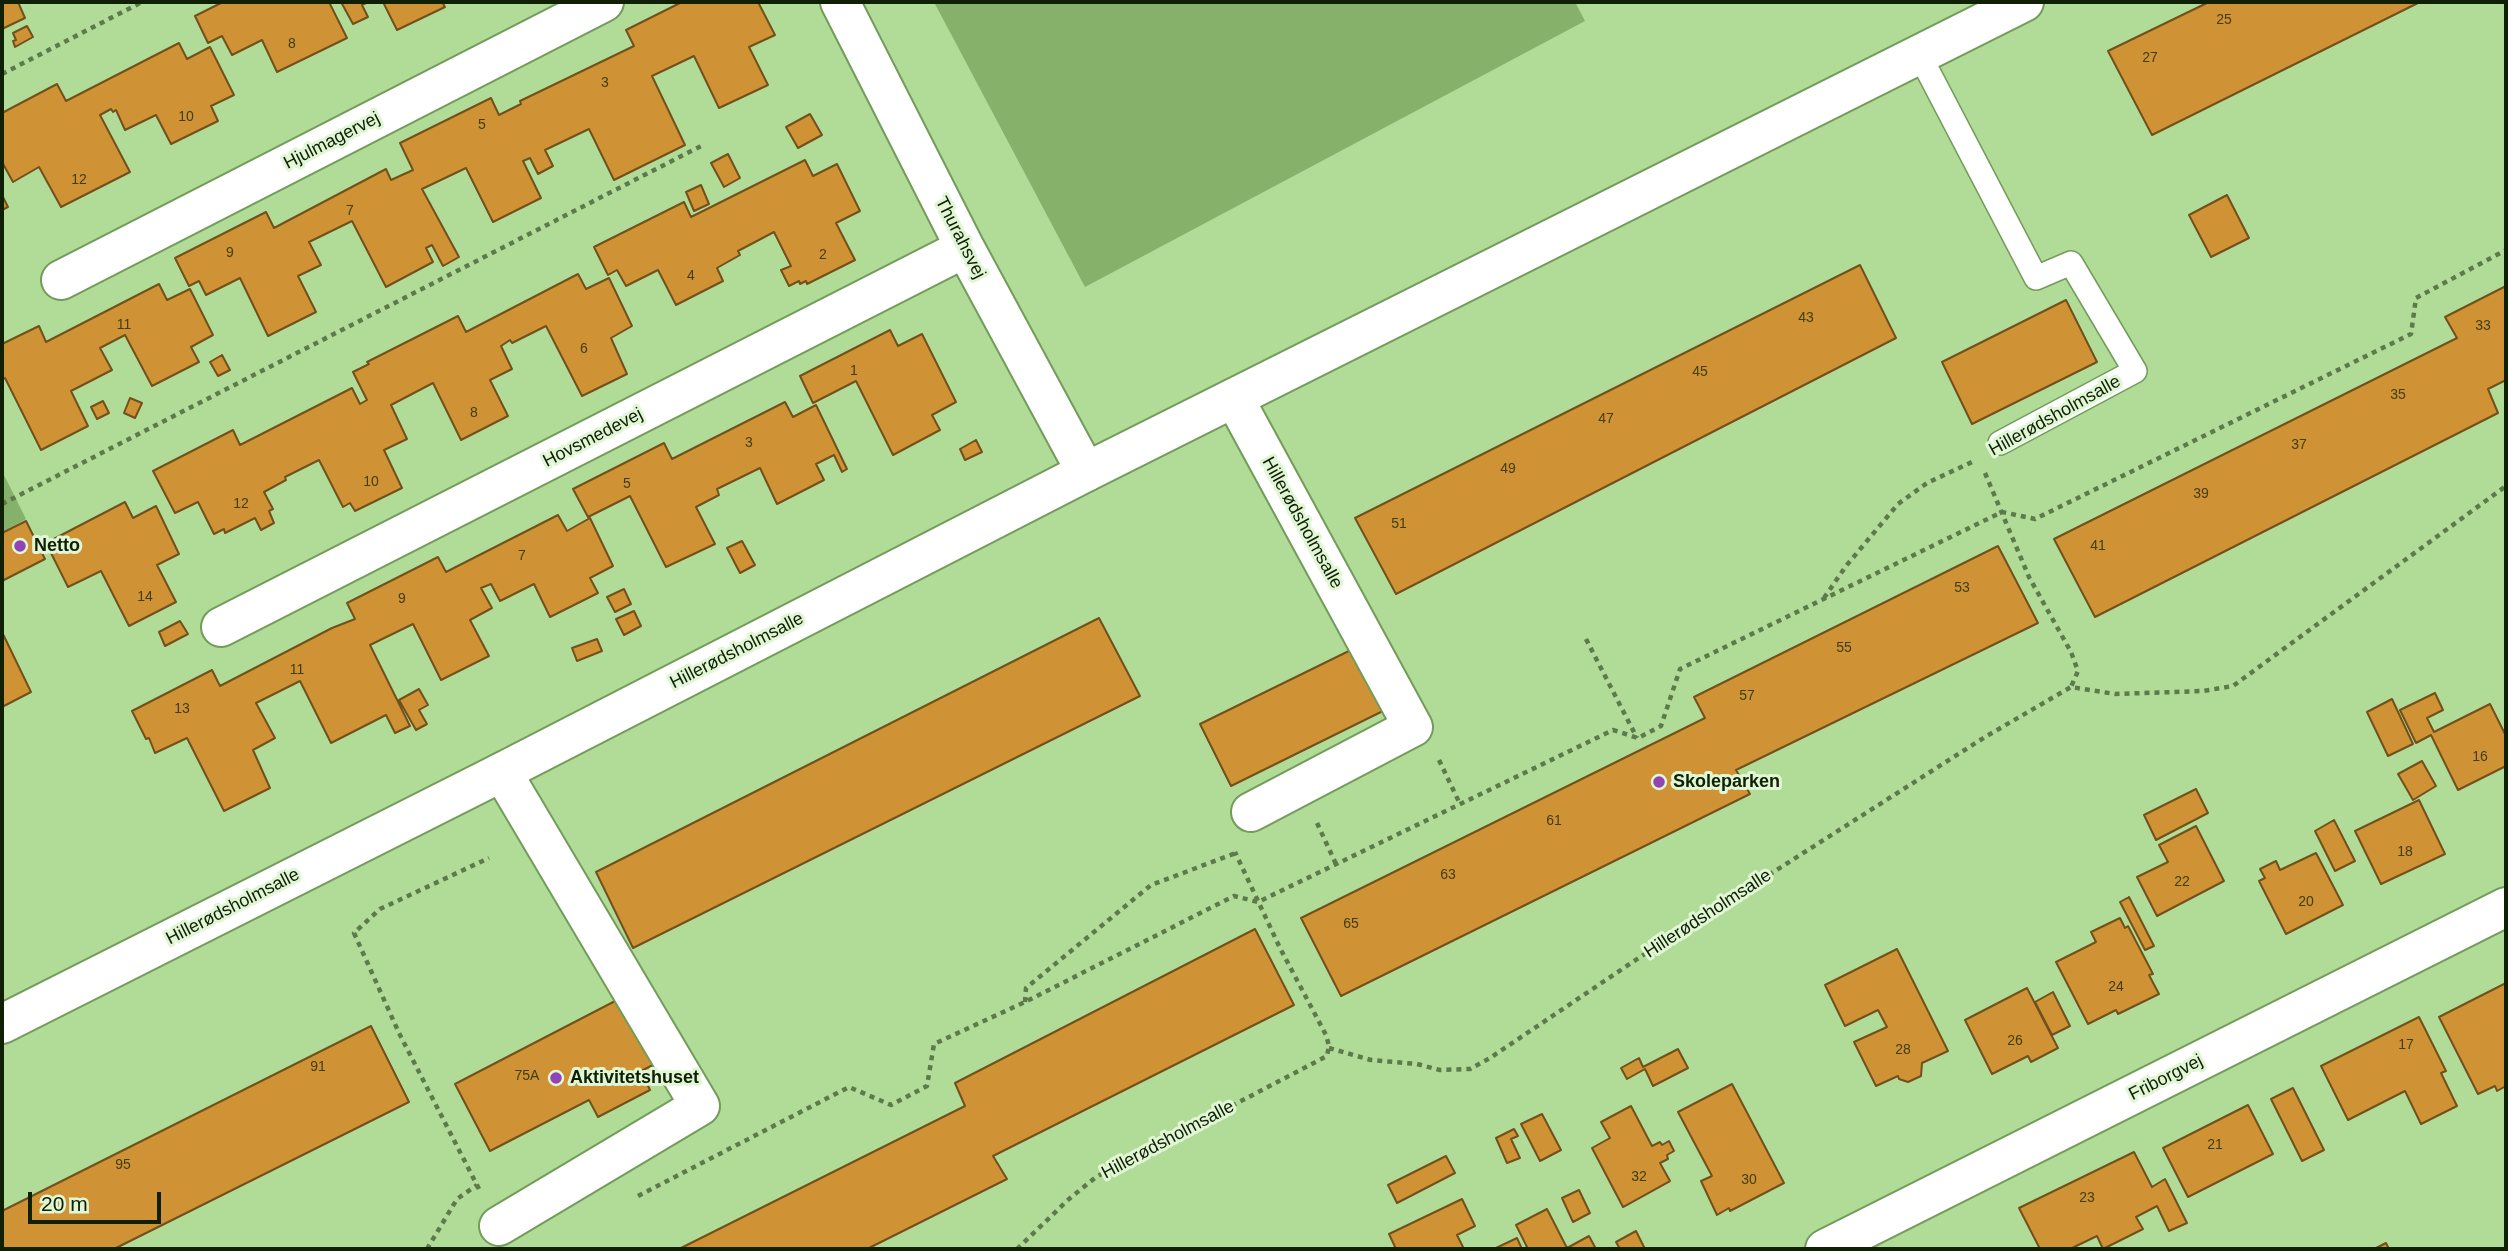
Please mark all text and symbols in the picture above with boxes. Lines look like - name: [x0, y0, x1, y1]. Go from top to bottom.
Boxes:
- house number: 25: [2216, 12, 2232, 28]
- house number: 8: [288, 36, 296, 52]
- house number: 27: [2142, 50, 2158, 66]
- house number: 3: [601, 75, 609, 91]
- street label: Hjulmagervej: [280, 108, 384, 174]
- house number: 10: [178, 109, 194, 125]
- house number: 5: [478, 117, 486, 133]
- house number: 12: [71, 172, 87, 188]
- street label: Thurahsvej: [930, 193, 990, 283]
- house number: 7: [346, 203, 354, 219]
- house number: 9: [226, 245, 234, 261]
- house number: 2: [819, 247, 827, 263]
- house number: 4: [687, 268, 695, 284]
- house number: 43: [1798, 310, 1814, 326]
- house number: 11: [117, 317, 131, 333]
- house number: 33: [2475, 318, 2491, 334]
- house number: 6: [580, 341, 588, 357]
- house number: 1: [850, 363, 858, 379]
- house number: 45: [1692, 364, 1708, 380]
- street label: Hillerødsholmsalle: [1985, 371, 2125, 461]
- house number: 35: [2390, 387, 2406, 403]
- street label: Hovsmedevej: [540, 404, 646, 472]
- house number: 8: [470, 405, 478, 421]
- house number: 47: [1598, 411, 1614, 427]
- house number: 3: [745, 435, 753, 451]
- house number: 37: [2291, 437, 2307, 453]
- street label: Hillerødsholmsalle: [1257, 453, 1347, 593]
- house number: 49: [1500, 461, 1516, 477]
- house number: 10: [363, 474, 379, 490]
- house number: 5: [623, 476, 631, 492]
- house number: 39: [2193, 486, 2209, 502]
- house number: 12: [233, 496, 249, 512]
- house number: 51: [1391, 516, 1407, 532]
- place label: Netto: [34, 535, 80, 557]
- marker: Netto: [12, 538, 28, 554]
- house number: 41: [2090, 538, 2106, 554]
- house number: 7: [518, 548, 526, 564]
- house number: 53: [1954, 580, 1970, 596]
- house number: 14: [137, 589, 153, 605]
- house number: 9: [398, 591, 406, 607]
- street label: Hillerødsholmsalle: [667, 608, 807, 694]
- house number: 55: [1836, 640, 1852, 656]
- house number: 11: [290, 662, 304, 678]
- house number: 57: [1739, 688, 1755, 704]
- house number: 13: [174, 701, 190, 717]
- house number: 16: [2472, 749, 2488, 765]
- place label: Skoleparken: [1673, 771, 1780, 793]
- marker: Skoleparken: [1651, 774, 1667, 790]
- house number: 61: [1546, 813, 1562, 829]
- house number: 18: [2397, 844, 2413, 860]
- street label: Hillerødsholmsalle: [163, 864, 303, 950]
- street label: Hillerødsholmsalle: [1640, 865, 1776, 963]
- house number: 63: [1440, 867, 1456, 883]
- house number: 22: [2174, 874, 2190, 890]
- house number: 20: [2298, 894, 2314, 910]
- house number: 65: [1343, 916, 1359, 932]
- house number: 24: [2108, 979, 2124, 995]
- house number: 26: [2007, 1033, 2023, 1049]
- house number: 17: [2398, 1037, 2414, 1053]
- house number: 28: [1895, 1042, 1911, 1058]
- street label: Friborgvej: [2125, 1050, 2207, 1106]
- house number: 91: [310, 1059, 326, 1075]
- place label: Aktivitetshuset: [570, 1067, 699, 1089]
- house number: 75A: [515, 1068, 539, 1084]
- marker: Aktivitetshuset: [548, 1070, 564, 1086]
- street label: Hillerødsholmsalle: [1098, 1096, 1238, 1184]
- house number: 21: [2207, 1137, 2223, 1153]
- house number: 95: [115, 1157, 131, 1173]
- house number: 32: [1631, 1169, 1647, 1185]
- house number: 30: [1741, 1172, 1757, 1188]
- scale bar: [32, 1178, 164, 1222]
- house number: 23: [2079, 1190, 2095, 1206]
- text: 20 m: [41, 1192, 88, 1215]

